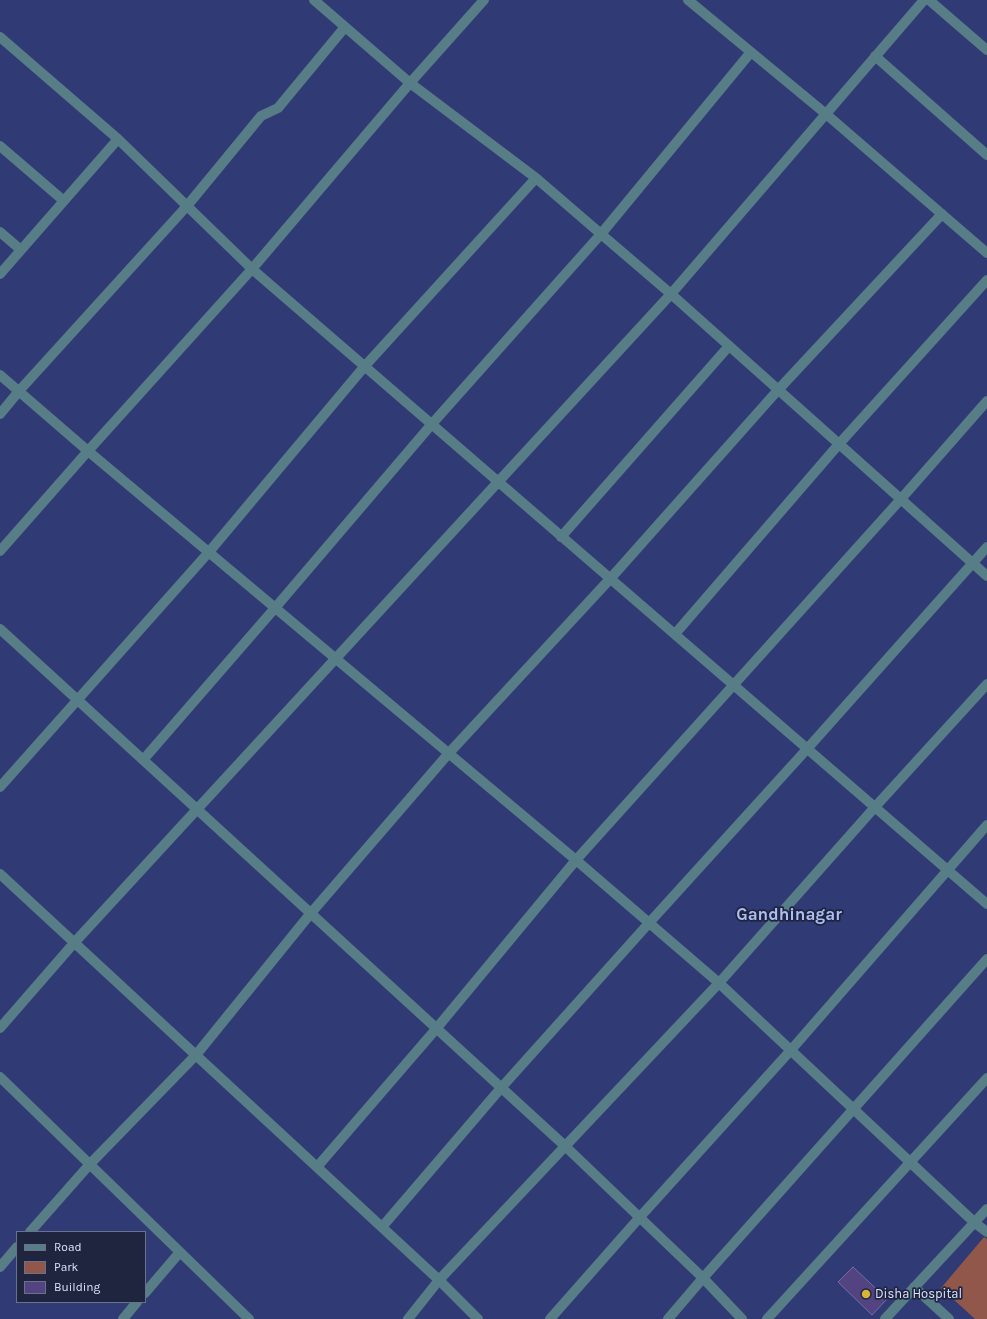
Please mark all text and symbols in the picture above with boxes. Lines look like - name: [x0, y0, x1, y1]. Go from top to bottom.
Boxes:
- district label: Gandhinagar: [736, 905, 842, 925]
- legend: [16, 1231, 146, 1303]
- text: Road: [54, 1240, 82, 1254]
- text: Park: [54, 1260, 78, 1274]
- text: Building: [54, 1280, 100, 1294]
- place label: Disha Hospital: [875, 1286, 962, 1302]
- marker: Disha Hospital: [860, 1288, 872, 1300]

